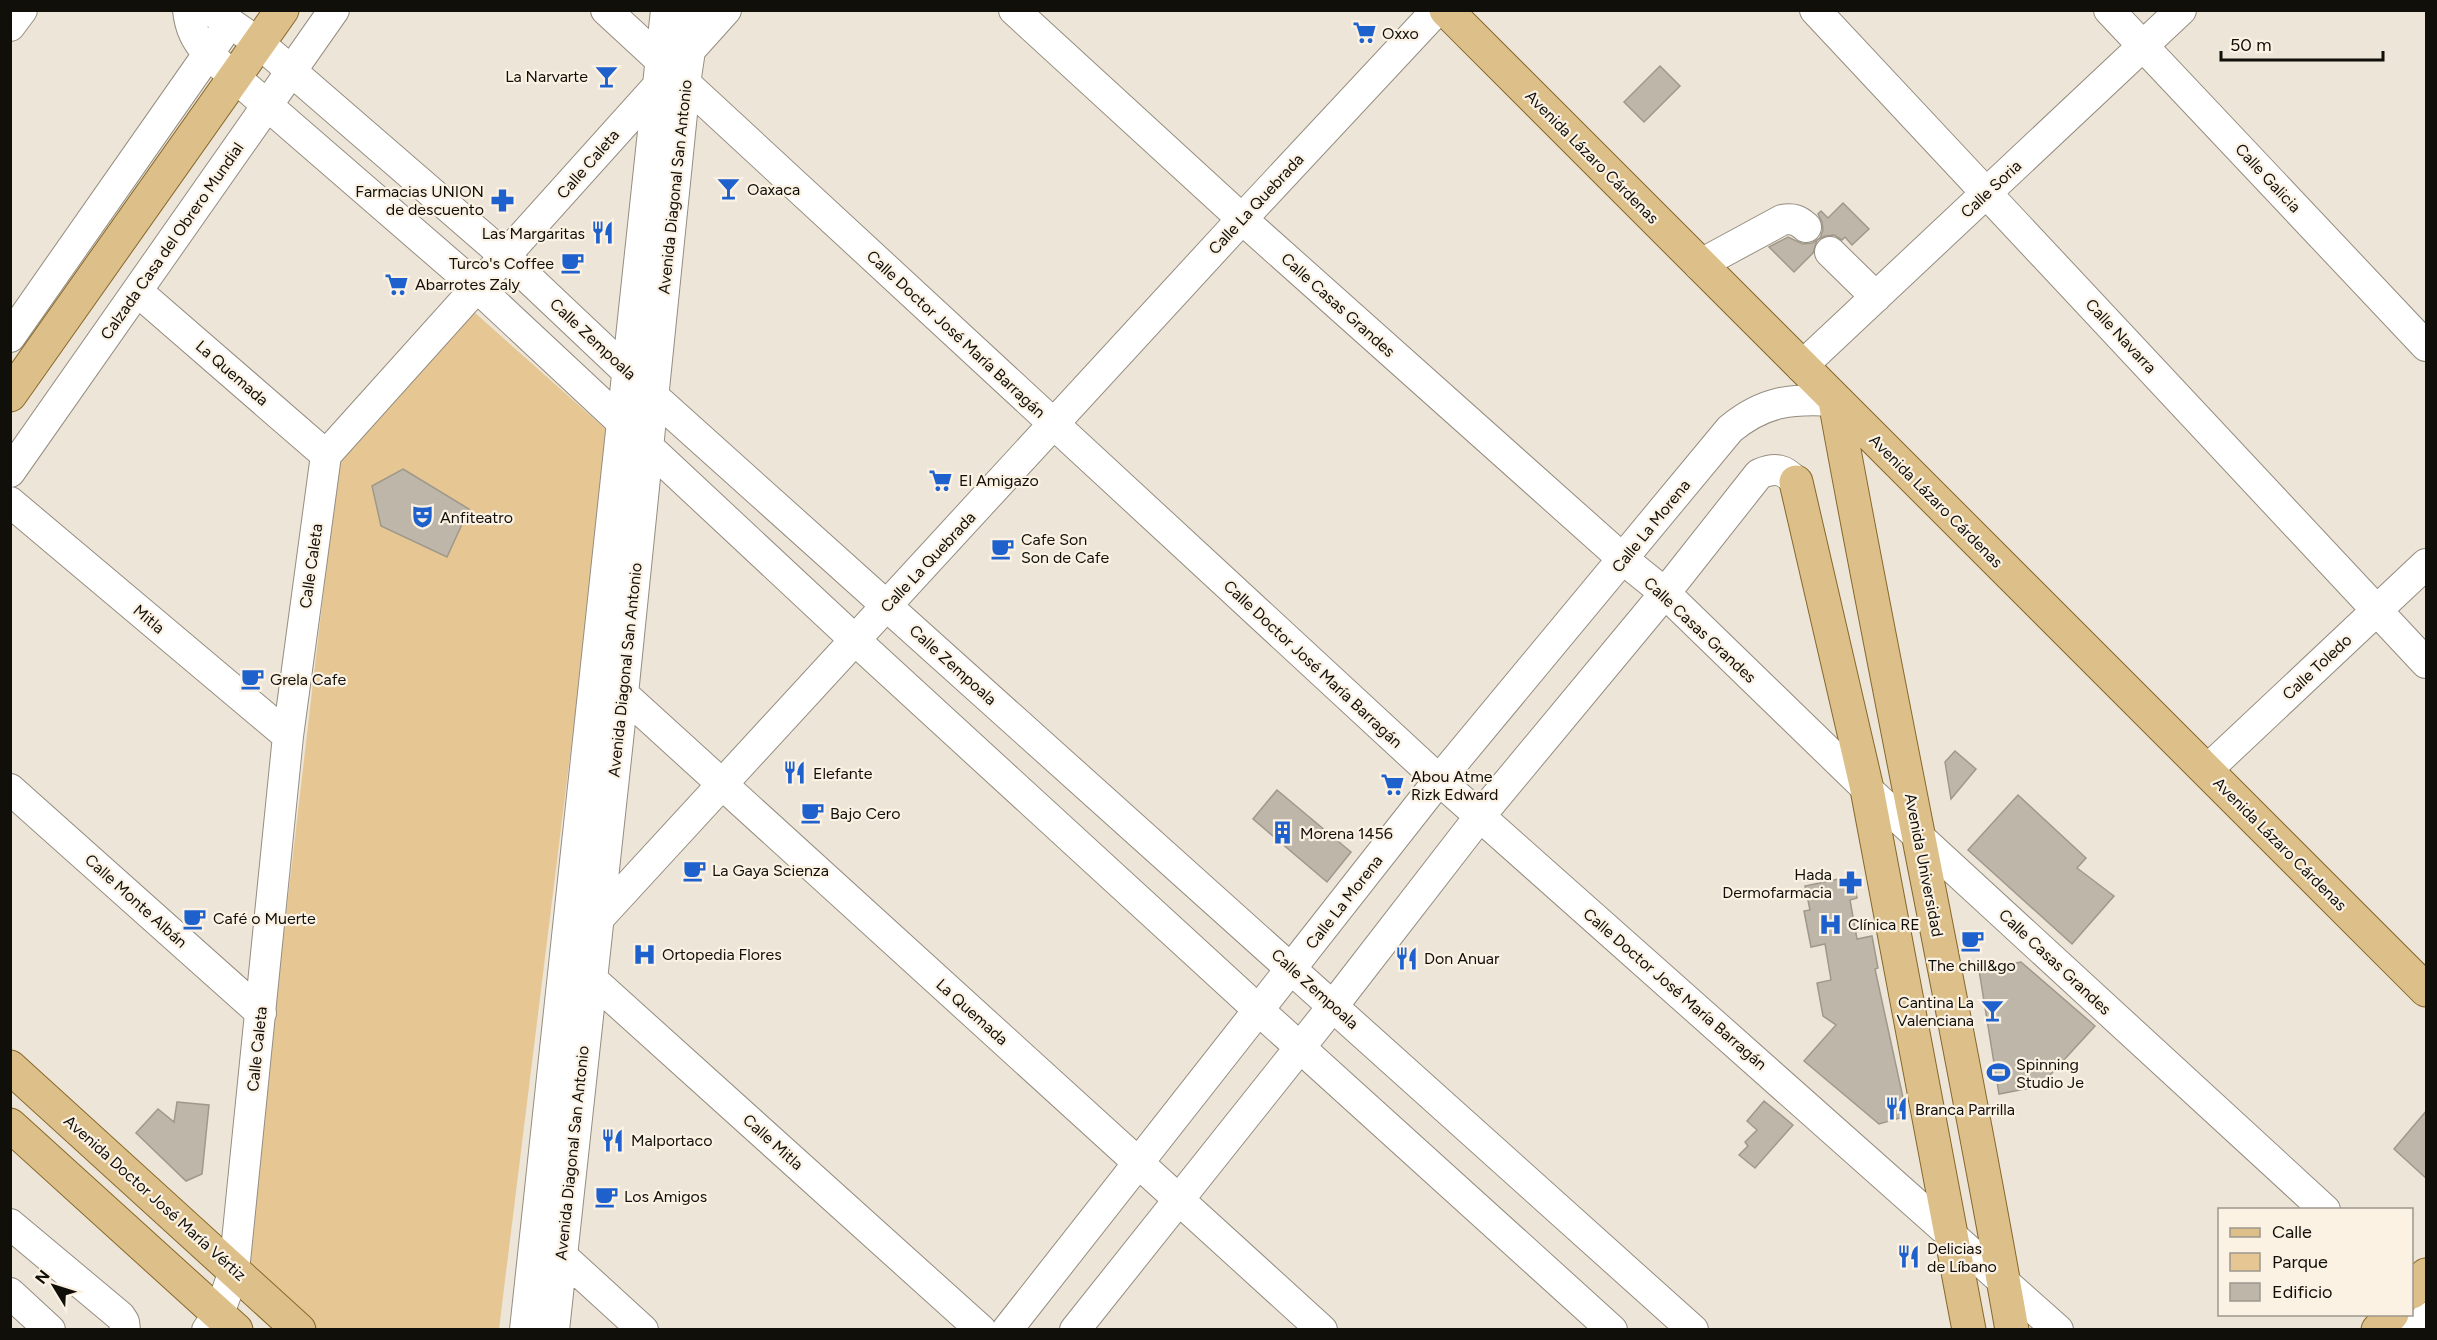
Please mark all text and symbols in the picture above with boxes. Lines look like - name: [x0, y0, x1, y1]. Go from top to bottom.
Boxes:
- supermarket icon: Oxxo: [1351, 20, 1377, 46]
- place label: Oxxo: [1382, 24, 1419, 43]
- scale bar: [2221, 24, 2383, 62]
- text: 50 m: [2230, 34, 2272, 56]
- bar icon: La Narvarte: [593, 63, 619, 89]
- place label: La Narvarte: [505, 67, 588, 86]
- street label: Avenida Diagonal San Antonio: [654, 79, 696, 295]
- street label: Avenida Lázaro Cárdenas: [1521, 86, 1663, 228]
- street label: Calle Caleta: [553, 125, 623, 203]
- street label: Calzada Casa del Obrero Mundial: [96, 139, 248, 343]
- street label: Calle Galicia: [2231, 140, 2305, 216]
- street label: Calle La Quebrada: [1205, 150, 1307, 258]
- street label: Calle Soria: [1957, 156, 2025, 222]
- bar icon: Oaxaca: [716, 176, 742, 202]
- place label: Oaxaca: [747, 180, 800, 199]
- place label: Farmacias UNION de descuento: [355, 182, 484, 219]
- pharmacy icon: Farmacias UNION de descuento: [489, 187, 515, 213]
- restaurant icon: Las Margaritas: [590, 220, 616, 246]
- place label: Las Margaritas: [482, 224, 585, 243]
- street label: Calle Doctor José María Barragán: [863, 246, 1049, 422]
- street label: Calle Casas Grandes: [1277, 249, 1399, 361]
- cafe icon: Turco's Coffee: [559, 250, 585, 276]
- place label: Turco's Coffee: [449, 254, 554, 273]
- supermarket icon: Abarrotes Zaly: [384, 271, 410, 297]
- place label: Abarrotes Zaly: [415, 275, 521, 294]
- street label: Calle Zempoala: [546, 294, 640, 384]
- street label: Calle Navarra: [2082, 295, 2160, 377]
- street label: La Quemada: [192, 336, 272, 410]
- street label: Avenida Lázaro Cárdenas: [1865, 430, 2007, 572]
- supermarket icon: El Amigazo: [928, 467, 954, 493]
- place label: El Amigazo: [959, 471, 1039, 490]
- street label: Calle La Morena: [1608, 476, 1694, 576]
- theatre icon: Anfiteatro: [409, 504, 435, 530]
- place label: Anfiteatro: [440, 508, 513, 527]
- street label: Calle La Quebrada: [877, 508, 979, 616]
- street label: Calle Caleta: [296, 522, 326, 610]
- place label: Cafe Son Son de Cafe: [1021, 530, 1110, 567]
- cafe icon: Cafe Son Son de Cafe: [990, 535, 1016, 561]
- street label: Avenida Diagonal San Antonio: [604, 562, 646, 778]
- street label: Calle Casas Grandes: [1640, 573, 1760, 687]
- street label: Calle Doctor José María Barragán: [1220, 576, 1406, 752]
- street label: Mitla: [129, 600, 169, 638]
- street label: Calle Zempoala: [906, 621, 1000, 709]
- street label: Calle Toledo: [2279, 630, 2355, 704]
- cafe icon: Grela Cafe: [239, 666, 265, 692]
- place label: Grela Cafe: [270, 670, 346, 689]
- restaurant icon: Elefante: [782, 760, 808, 786]
- place label: Elefante: [813, 764, 873, 783]
- place label: Abou Atme Rizk Edward: [1411, 767, 1498, 804]
- supermarket icon: Abou Atme Rizk Edward: [1380, 772, 1406, 798]
- street label: Avenida Lázaro Cárdenas: [2209, 773, 2351, 915]
- street label: Avenida Universidad: [1901, 792, 1947, 938]
- cafe icon: Bajo Cero: [799, 800, 825, 826]
- place label: Bajo Cero: [830, 804, 900, 823]
- building icon: Morena 1456: [1269, 820, 1295, 846]
- place label: Morena 1456: [1300, 824, 1393, 843]
- street label: Calle Monte Albán: [81, 850, 191, 952]
- street label: Calle La Morena: [1301, 851, 1387, 953]
- cafe icon: La Gaya Scienza: [681, 857, 707, 883]
- place label: La Gaya Scienza: [712, 861, 829, 880]
- place label: Hada Dermofarmacia: [1722, 865, 1832, 902]
- pharmacy icon: Hada Dermofarmacia: [1837, 870, 1863, 896]
- street label: Calle Doctor José María Barragán: [1579, 904, 1771, 1074]
- cafe icon: Café o Muerte: [182, 905, 208, 931]
- street label: Calle Casas Grandes: [1995, 905, 2115, 1019]
- place label: Café o Muerte: [213, 909, 316, 928]
- hospital icon: Clínica RE: [1817, 911, 1843, 937]
- place label: Clínica RE: [1848, 915, 1920, 934]
- cafe icon: The chill&go: [1959, 927, 1985, 953]
- hospital icon: Ortopedia Flores: [631, 941, 657, 967]
- place label: Ortopedia Flores: [662, 945, 782, 964]
- street label: Calle Zempoala: [1268, 945, 1362, 1033]
- restaurant icon: Don Anuar: [1393, 945, 1419, 971]
- place label: Don Anuar: [1424, 949, 1500, 968]
- place label: The chill&go: [1928, 956, 2016, 975]
- street label: La Quemada: [932, 975, 1012, 1049]
- place label: Cantina La Valenciana: [1897, 993, 1974, 1030]
- bar icon: Cantina La Valenciana: [1979, 998, 2005, 1024]
- street label: Calle Caleta: [243, 1005, 271, 1093]
- street label: Avenida Diagonal San Antonio: [551, 1045, 593, 1261]
- place label: Spinning Studio Je: [2016, 1055, 2084, 1092]
- sports icon: Spinning Studio Je: [1985, 1060, 2011, 1086]
- restaurant icon: Branca Parrilla: [1884, 1096, 1910, 1122]
- place label: Branca Parrilla: [1915, 1100, 2015, 1119]
- street label: Calle Mitla: [739, 1110, 807, 1174]
- street label: Avenida Doctor José María Vértiz: [60, 1111, 250, 1285]
- restaurant icon: Malportaco: [600, 1127, 626, 1153]
- place label: Malportaco: [631, 1131, 712, 1150]
- cafe icon: Los Amigos: [593, 1183, 619, 1209]
- place label: Los Amigos: [624, 1187, 707, 1206]
- legend: [2218, 1208, 2413, 1316]
- text: Calle: [2272, 1221, 2312, 1243]
- place label: Delicias de Líbano: [1927, 1239, 1997, 1276]
- restaurant icon: Delicias de Líbano: [1896, 1244, 1922, 1270]
- text: Parque: [2272, 1251, 2328, 1273]
- north arrow: [24, 1256, 84, 1316]
- text: N: [31, 1266, 54, 1288]
- text: Edificio: [2272, 1281, 2333, 1303]

